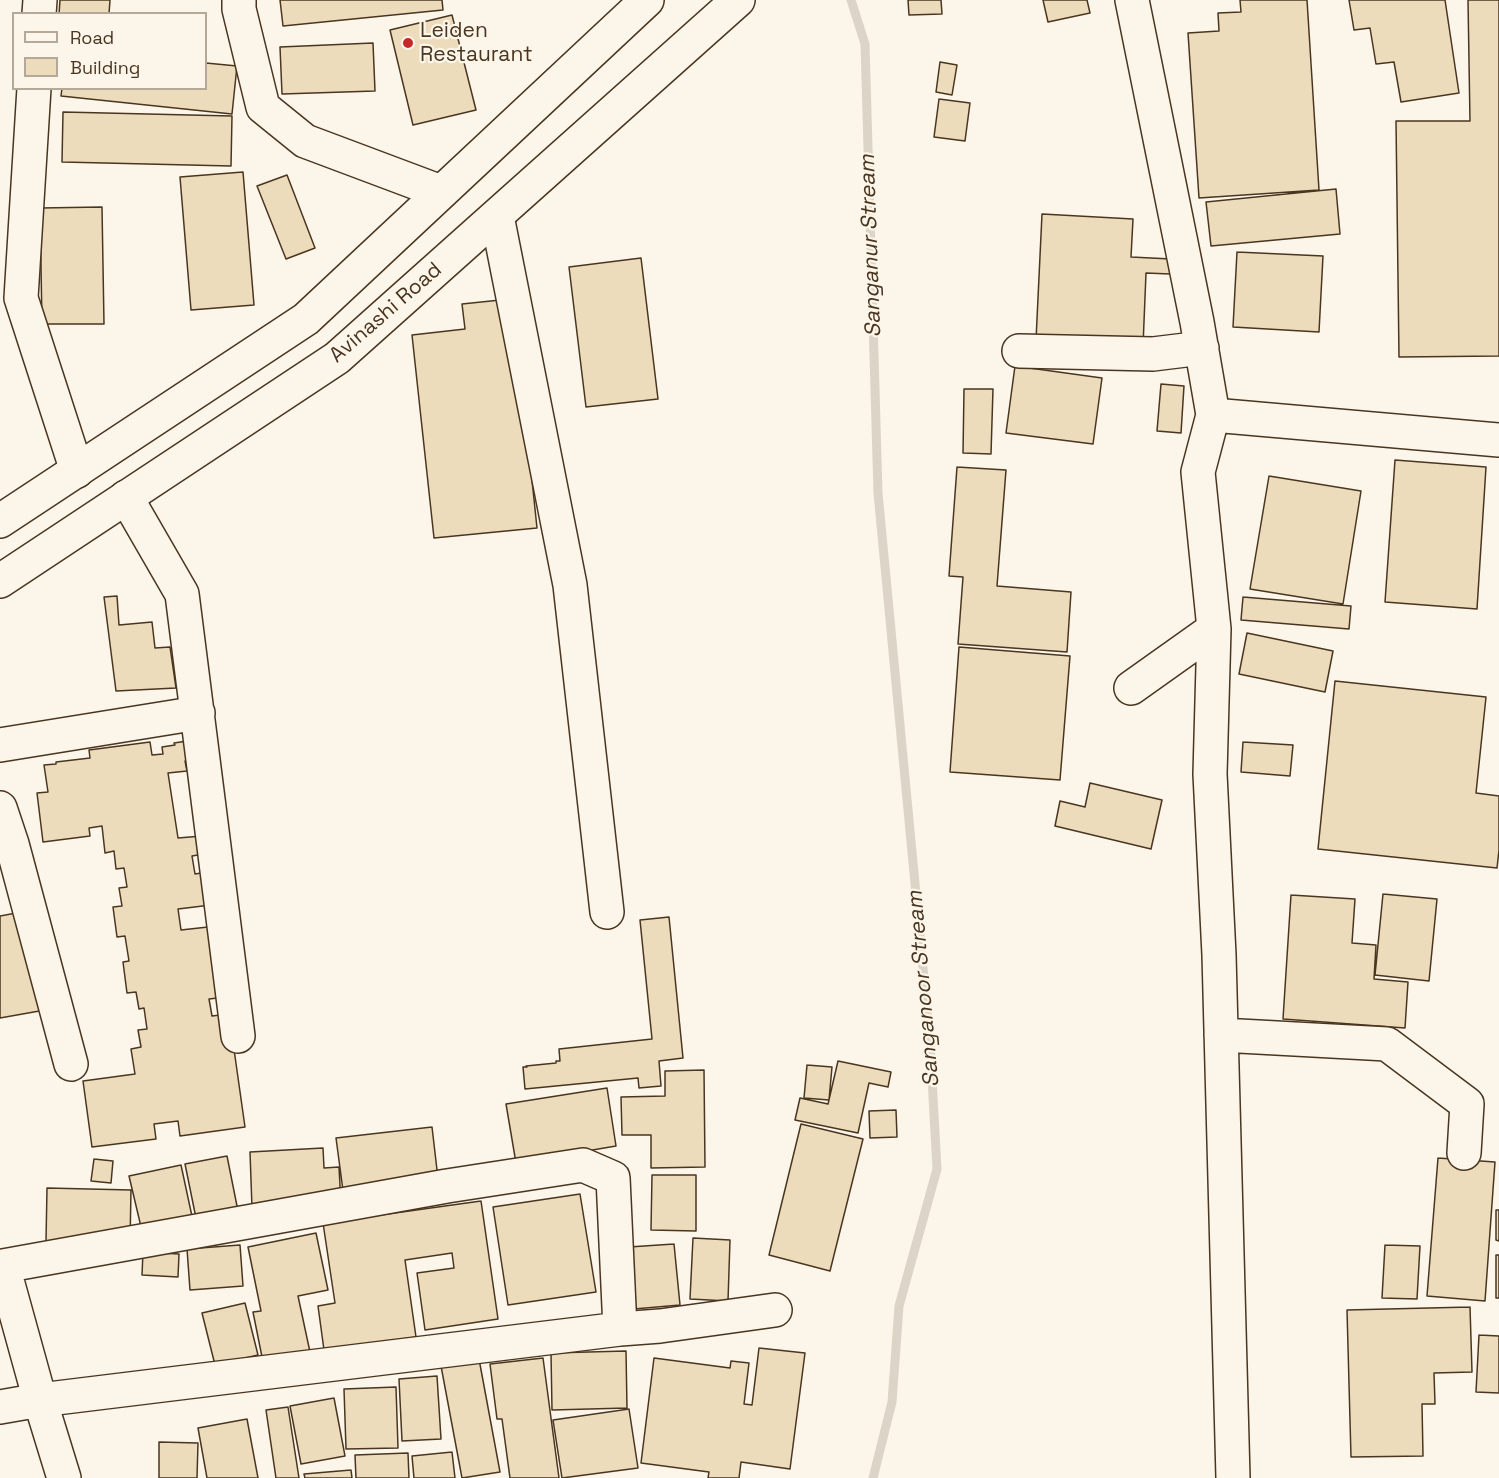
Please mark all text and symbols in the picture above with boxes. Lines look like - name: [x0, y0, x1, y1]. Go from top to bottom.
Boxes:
- legend: [12, 12, 207, 90]
- place label: Leiden Restaurant: [420, 18, 533, 68]
- text: Road: [70, 26, 114, 49]
- marker: Leiden Restaurant: [401, 36, 415, 50]
- text: Building: [70, 56, 140, 79]
- water label: Sanganur Stream: [855, 154, 887, 338]
- street label: Avinashi Road: [325, 257, 447, 369]
- water label: Sanganoor Stream: [902, 890, 946, 1088]

